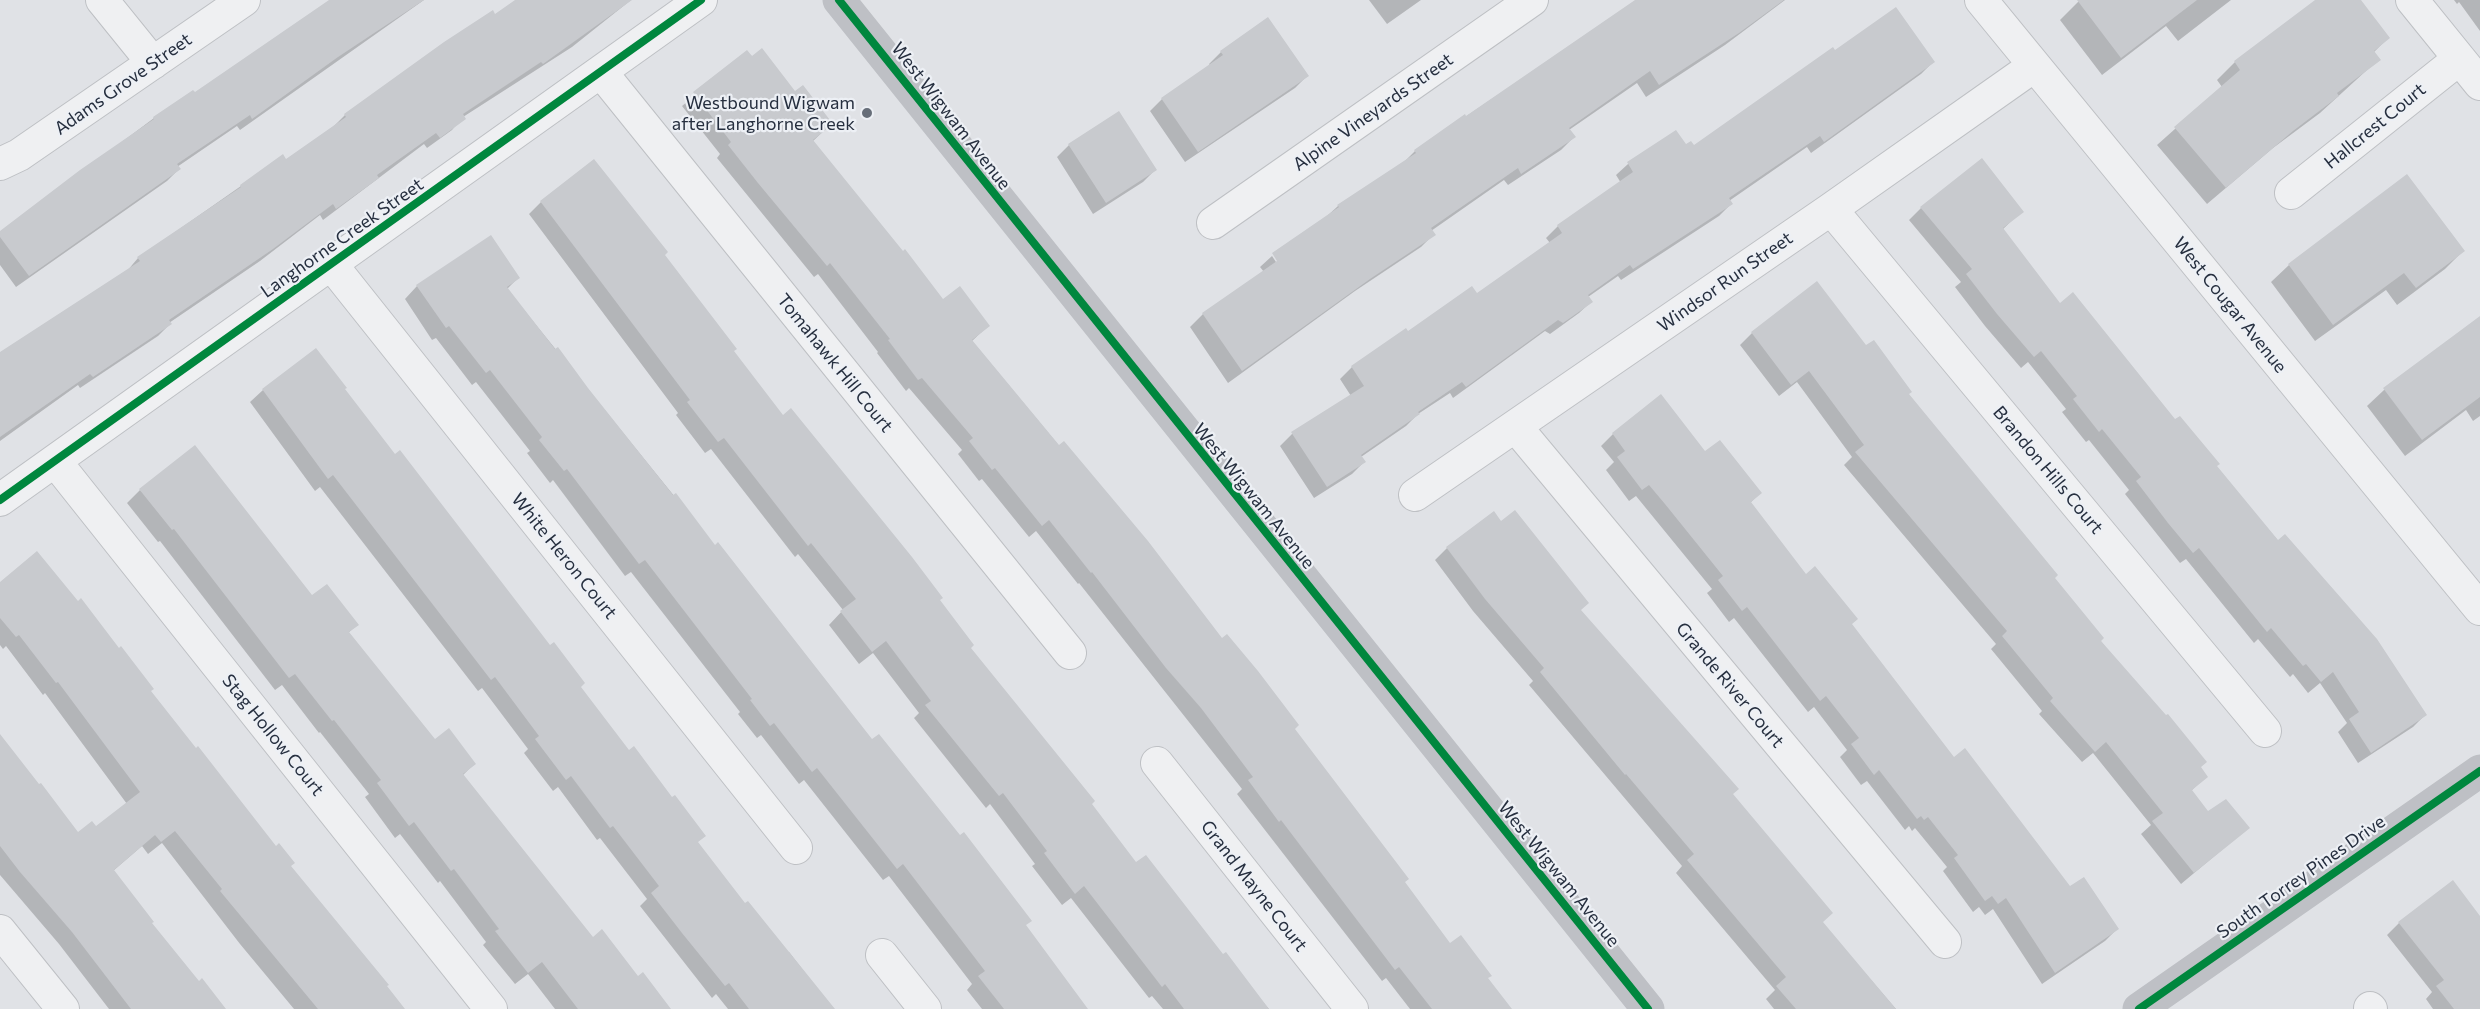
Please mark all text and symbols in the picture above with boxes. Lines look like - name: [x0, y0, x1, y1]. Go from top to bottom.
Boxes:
- street label: Adams Grove Street: [50, 29, 196, 139]
- street label: West Wigwam Avenue: [887, 38, 1015, 194]
- street label: Alpine Vineyards Street: [1289, 49, 1457, 175]
- street label: Hallcrest Court: [2320, 79, 2430, 173]
- place label: Westbound Wigwam after Langhorne Creek: [672, 92, 855, 134]
- marker: Westbound Wigwam after Langhorne Creek: [860, 106, 874, 120]
- street label: Langhorne Creek Street: [257, 174, 427, 302]
- street label: Windsor Run Street: [1653, 227, 1797, 337]
- street label: West Cougar Avenue: [2169, 233, 2291, 377]
- street label: Tomahawk Hill Court: [773, 290, 897, 436]
- street label: Brandon Hills Court: [1988, 402, 2108, 538]
- street label: West Wigwam Avenue: [1189, 419, 1319, 573]
- street label: White Heron Court: [507, 489, 621, 623]
- street label: Grande River Court: [1671, 618, 1789, 752]
- street label: Stag Hollow Court: [217, 670, 329, 800]
- street label: West Wigwam Avenue: [1494, 797, 1624, 951]
- street label: South Torrey Pines Drive: [2213, 811, 2389, 943]
- street label: Grand Mayne Court: [1196, 816, 1312, 956]

